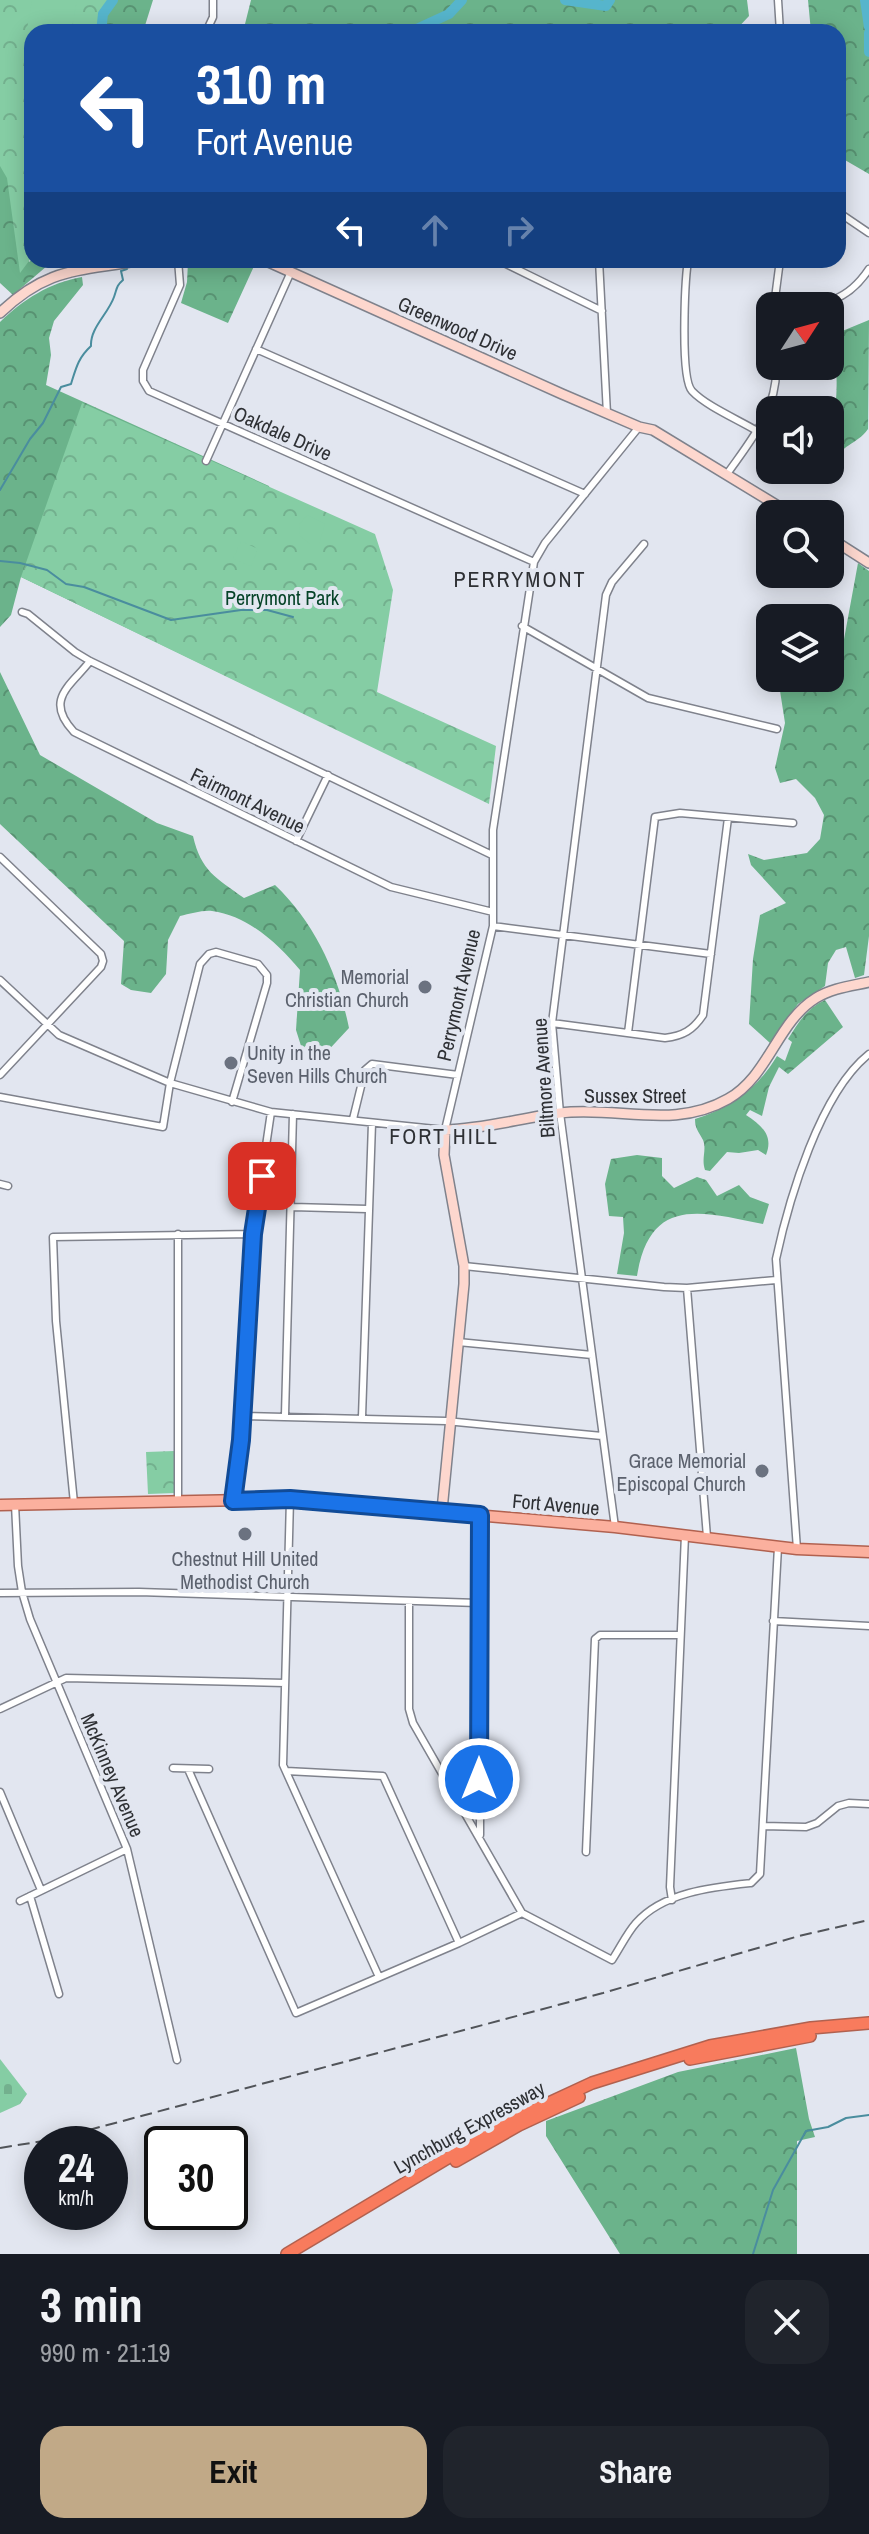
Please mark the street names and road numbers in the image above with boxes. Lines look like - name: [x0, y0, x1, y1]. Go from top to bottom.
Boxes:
- street label: Greenwood Drive: [394, 290, 522, 366]
- street label: Oakdale Drive: [230, 399, 336, 467]
- street label: Fairmont Avenue: [186, 761, 310, 839]
- street label: Perrymont Avenue: [430, 926, 486, 1064]
- street label: Biltmore Avenue: [525, 1017, 561, 1139]
- street label: Sussex Street: [584, 1082, 686, 1109]
- street label: Fort Avenue: [511, 1487, 601, 1521]
- street label: McKinney Avenue: [75, 1709, 151, 1841]
- street label: Lynchburg Expressway: [389, 2074, 550, 2180]

